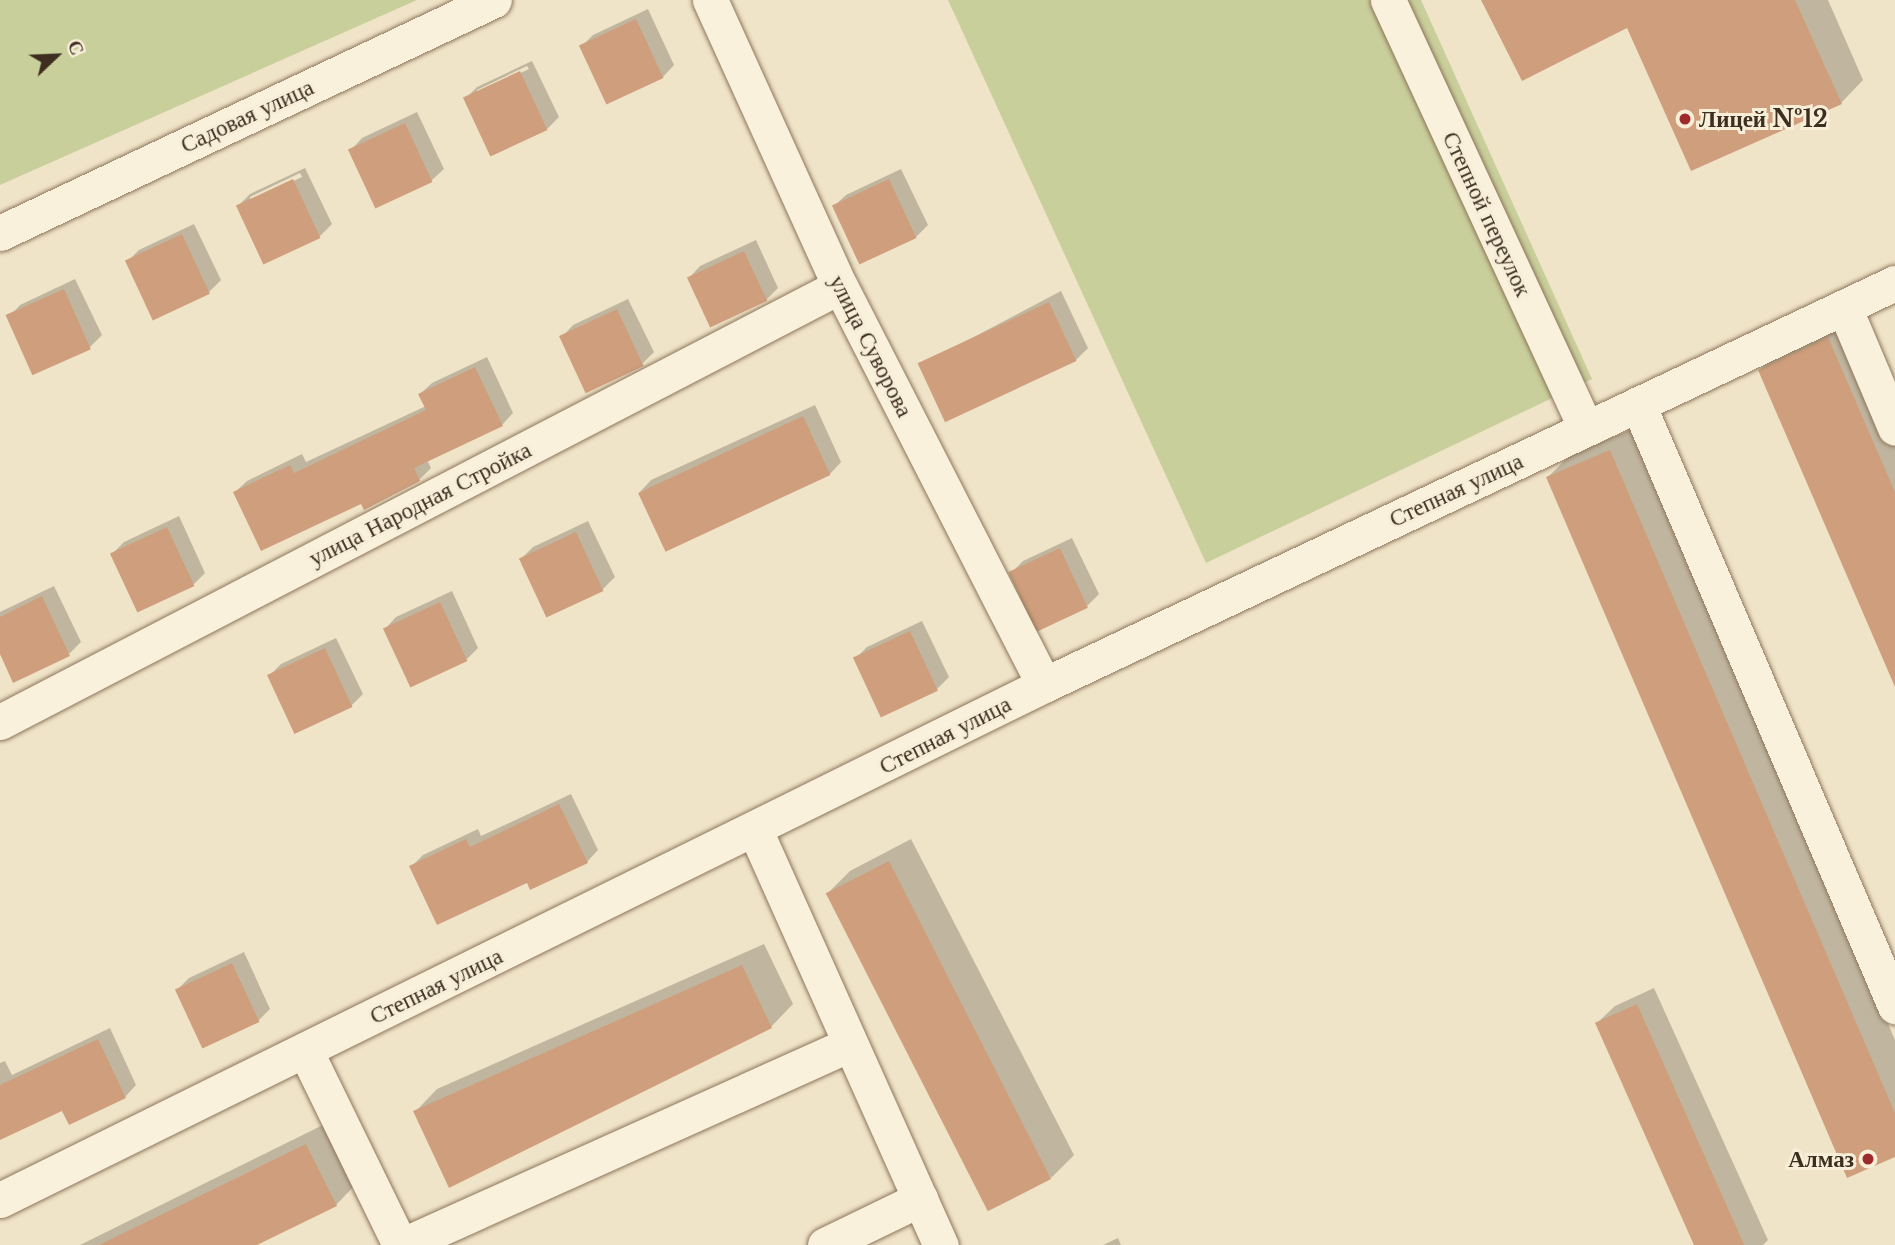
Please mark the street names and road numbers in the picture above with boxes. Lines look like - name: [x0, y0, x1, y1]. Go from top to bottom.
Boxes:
- street label: Садовая улица: [176, 73, 318, 159]
- street label: Степной переулок: [1437, 127, 1537, 301]
- street label: улица Суворова: [823, 270, 919, 422]
- street label: улица Народная Стройка: [304, 436, 536, 572]
- street label: Степная улица: [1385, 447, 1527, 533]
- street label: Степная улица: [875, 690, 1015, 780]
- street label: Степная улица: [365, 942, 507, 1030]

